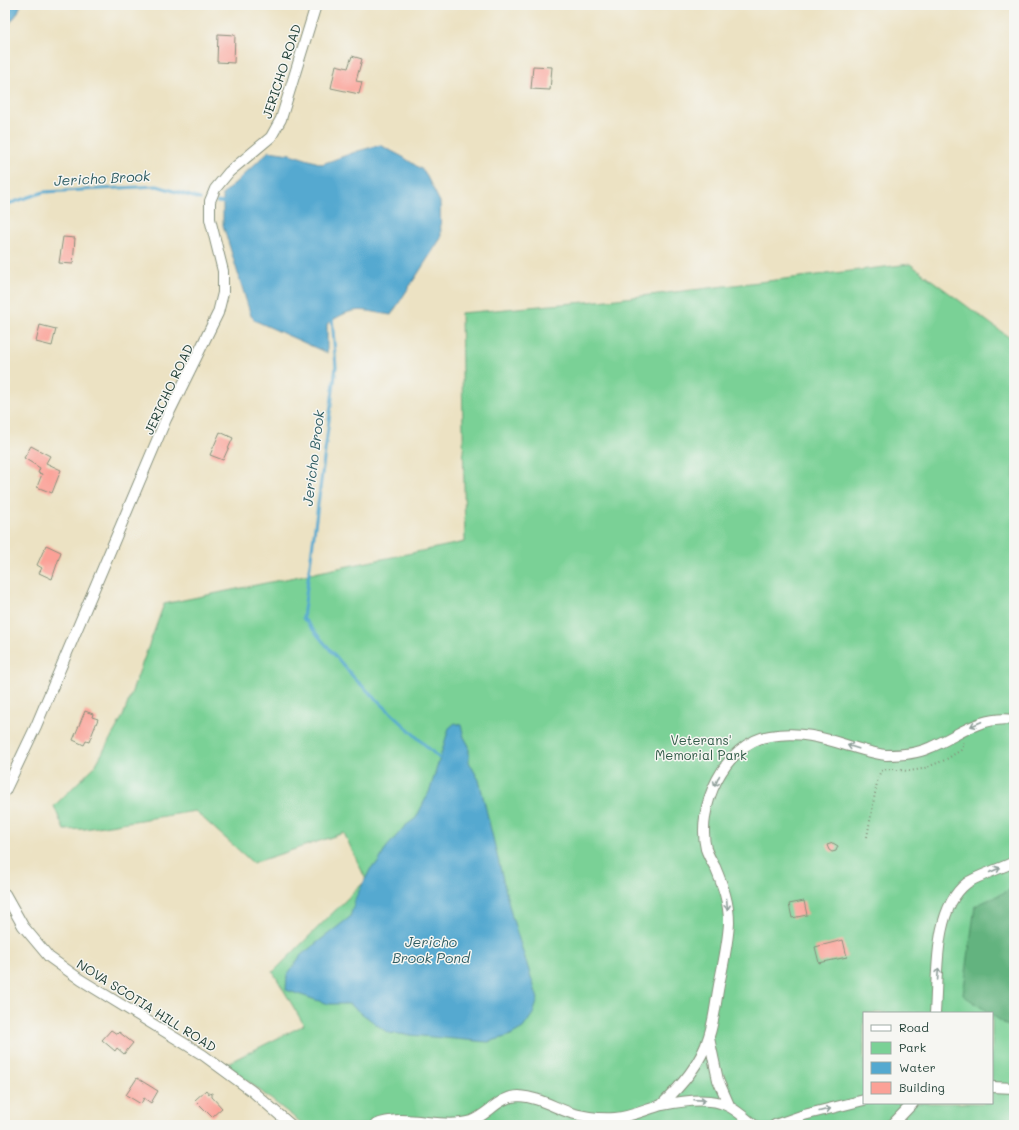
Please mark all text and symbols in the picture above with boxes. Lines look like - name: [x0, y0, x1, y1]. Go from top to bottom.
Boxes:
- street label: JERICHO ROAD: [258, 22, 304, 120]
- water label: Jericho Brook: [53, 166, 151, 190]
- street label: JERICHO ROAD: [140, 341, 196, 437]
- water label: Jericho Brook: [298, 408, 328, 507]
- one-way arrow: [970, 721, 982, 728]
- park label: Veterans' Memorial Park: [655, 731, 747, 763]
- one-way arrow: [847, 743, 860, 750]
- one-way arrow: [713, 774, 720, 786]
- one-way arrow: [989, 866, 1001, 874]
- one-way arrow: [724, 897, 731, 910]
- water label: Jericho Brook Pond: [392, 932, 471, 967]
- street label: NOVA SCOTIA HILL ROAD: [74, 955, 220, 1055]
- one-way arrow: [934, 968, 941, 981]
- legend: [863, 1012, 993, 1104]
- text: Road: [899, 1019, 929, 1035]
- text: Park: [899, 1039, 926, 1055]
- text: Water: [899, 1059, 936, 1075]
- text: Building: [899, 1079, 945, 1095]
- one-way arrow: [693, 1096, 706, 1104]
- one-way arrow: [819, 1106, 832, 1113]

